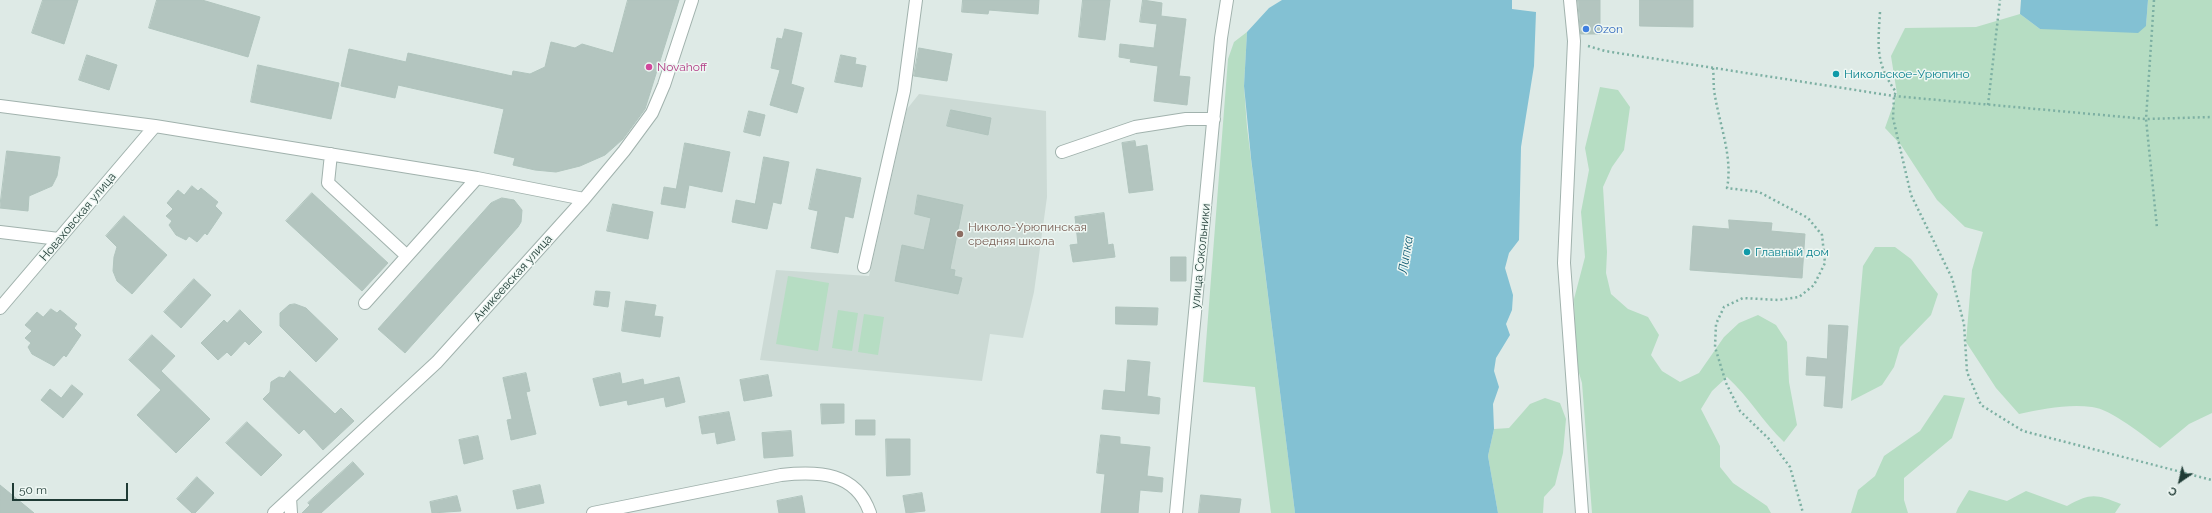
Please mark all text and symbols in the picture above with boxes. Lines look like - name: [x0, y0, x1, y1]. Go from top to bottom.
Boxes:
- place label: Ozon: [1594, 22, 1623, 36]
- marker: Ozon: [1581, 24, 1591, 34]
- place label: Novahoff: [657, 60, 707, 74]
- marker: Novahoff: [644, 62, 654, 72]
- place label: Никольское-Урюпино: [1844, 67, 1970, 81]
- marker: Никольское-Урюпино: [1831, 69, 1841, 79]
- street label: Новаховская улица: [37, 170, 119, 264]
- street label: улица Сокольники: [1188, 203, 1214, 309]
- place label: Николо-Урюпинская средняя школа: [968, 220, 1087, 248]
- marker: Николо-Урюпинская средняя школа: [955, 229, 965, 239]
- street label: Аникеевская улица: [470, 232, 556, 324]
- water label: Липка: [1395, 235, 1417, 275]
- place label: Главный дом: [1755, 245, 1829, 259]
- marker: Главный дом: [1742, 247, 1752, 257]
- north arrow: [2160, 461, 2200, 501]
- scale bar: [14, 475, 130, 501]
- text: 50 m: [19, 483, 47, 497]
- text: С: [2166, 484, 2180, 499]

